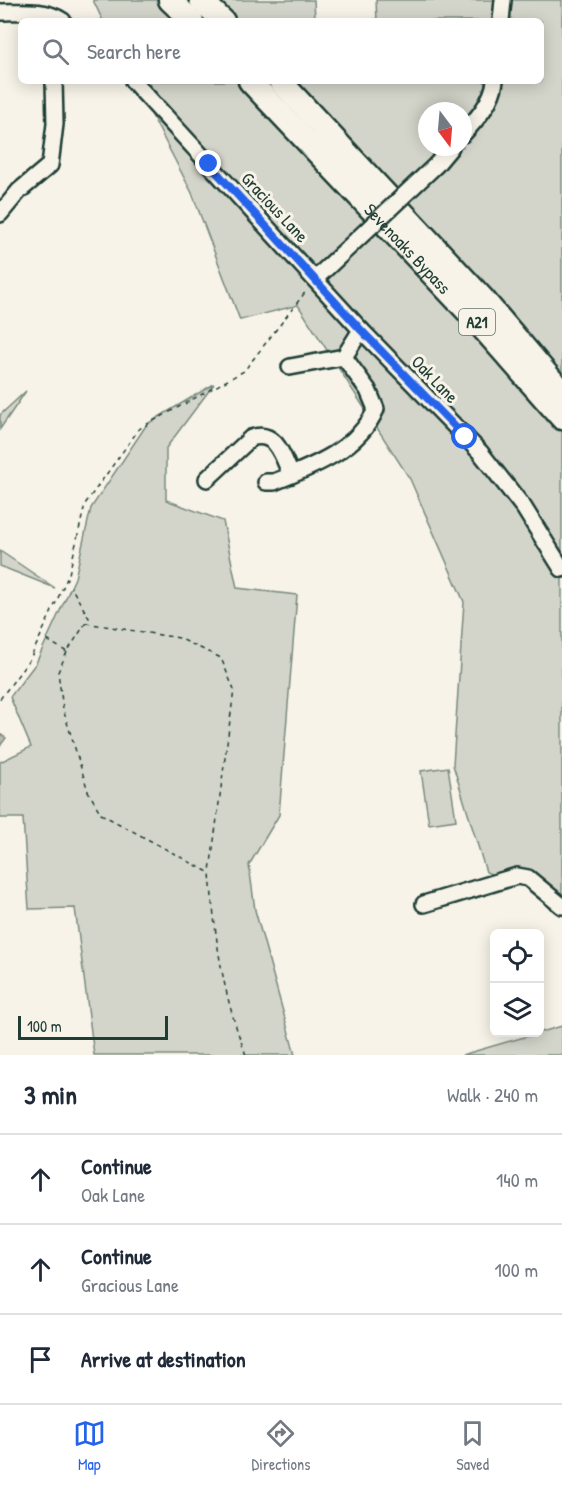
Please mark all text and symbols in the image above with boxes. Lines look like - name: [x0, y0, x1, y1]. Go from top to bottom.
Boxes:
- search box: [18, 18, 544, 84]
- icon: search: [39, 35, 72, 68]
- text: Search here: [87, 36, 181, 66]
- north arrow: [418, 102, 472, 156]
- route end: [195, 150, 221, 176]
- street label: Gracious Lane: [236, 166, 314, 248]
- street label: Sevenoaks Bypass: [359, 197, 457, 299]
- road number: A21: [459, 309, 495, 335]
- street label: Oak Lane: [406, 350, 464, 408]
- route start: [451, 423, 477, 449]
- map controls: [490, 929, 544, 1037]
- button: locate: [490, 929, 544, 983]
- button: layers: [490, 983, 544, 1037]
- scale bar: [18, 1013, 168, 1040]
- text: 100 m: [27, 1015, 62, 1037]
- text: 3 min: [24, 1077, 77, 1112]
- text: Walk · 240 m: [447, 1081, 538, 1108]
- text: Continue: [81, 1151, 152, 1181]
- icon: ahead: [24, 1163, 57, 1196]
- text: 140 m: [496, 1166, 538, 1193]
- text: Oak Lane: [81, 1181, 145, 1208]
- text: Continue: [81, 1241, 152, 1271]
- icon: ahead: [24, 1253, 57, 1286]
- text: 100 m: [495, 1256, 538, 1283]
- text: Gracious Lane: [81, 1271, 179, 1298]
- icon: arrive: [24, 1343, 57, 1376]
- text: Arrive at destination: [81, 1344, 246, 1374]
- tab: Map: [73, 1417, 106, 1475]
- tab: Directions: [252, 1417, 310, 1475]
- tab: Saved: [456, 1417, 489, 1475]

